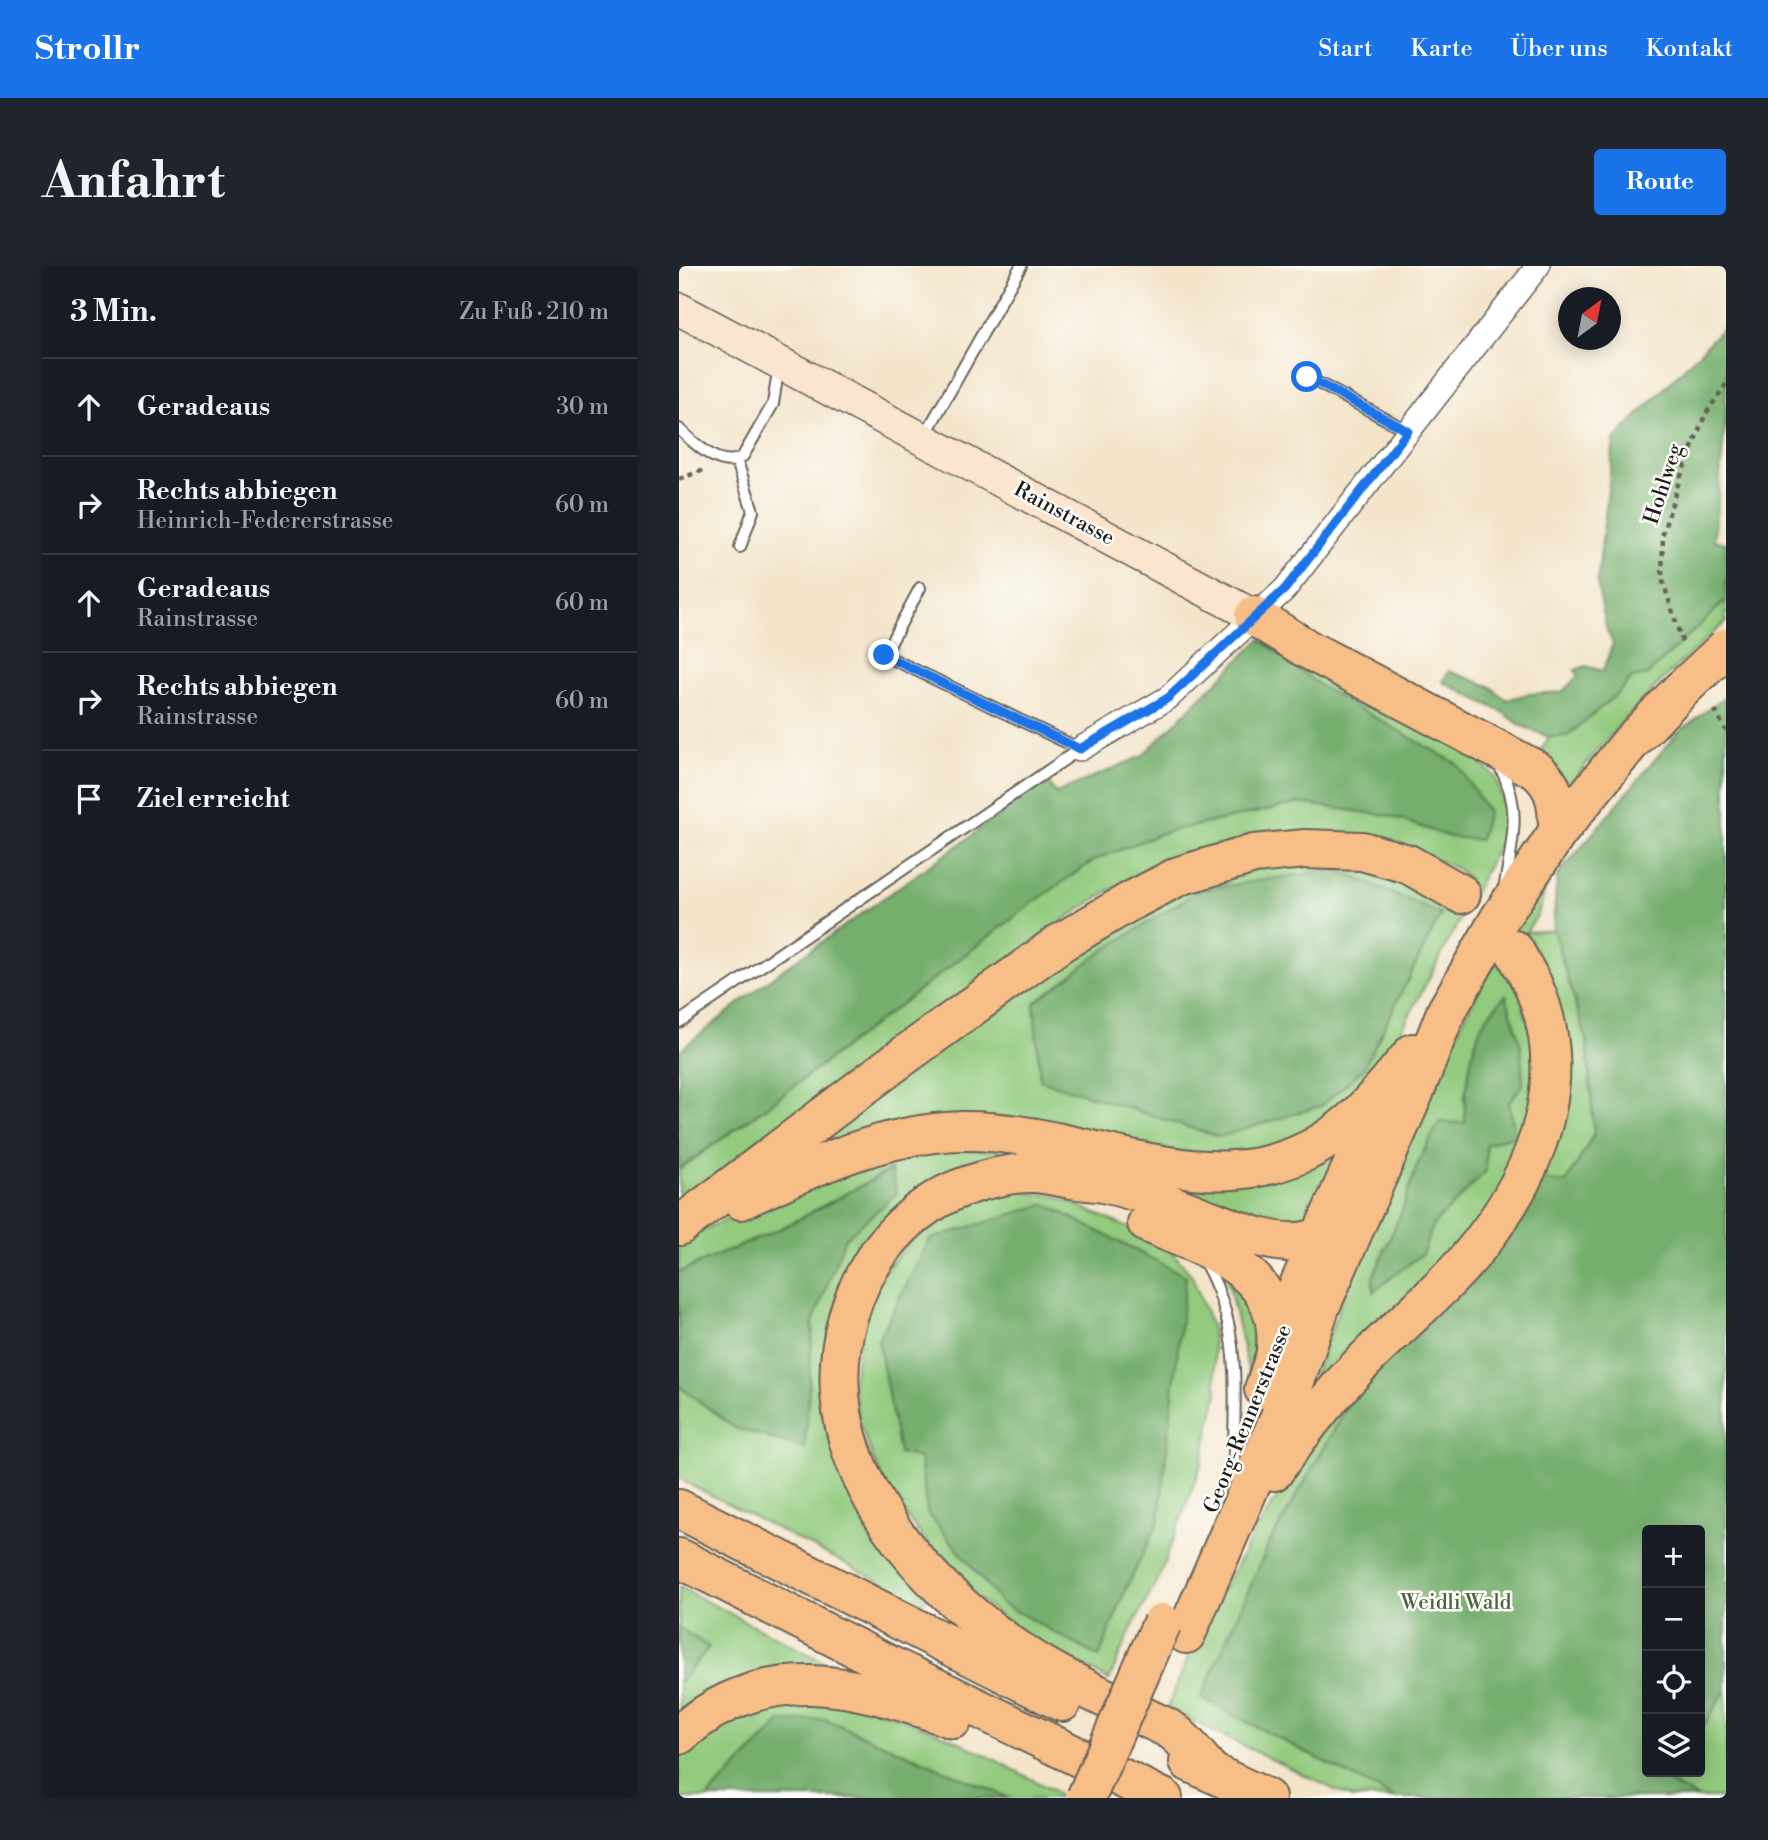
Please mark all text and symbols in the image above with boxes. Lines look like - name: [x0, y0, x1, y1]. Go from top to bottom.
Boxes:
- text: Strollr: [35, 29, 140, 70]
- text: Start: [1318, 34, 1372, 64]
- text: Karte: [1410, 34, 1473, 64]
- text: Über uns: [1511, 34, 1608, 64]
- text: Kontakt: [1646, 34, 1733, 64]
- button: Route: [1594, 149, 1726, 215]
- text: Anfahrt: [42, 152, 225, 213]
- north arrow: [1558, 287, 1621, 350]
- text: 3 Min.: [70, 293, 157, 331]
- text: Zu Fuß · 210 m: [459, 298, 609, 326]
- route start: [1291, 361, 1322, 392]
- icon: ahead: [70, 388, 108, 426]
- text: Geradeaus: [137, 391, 270, 423]
- text: 30 m: [556, 393, 609, 421]
- street label: Hohlweg: [1639, 440, 1689, 528]
- text: Rechts abbiegen: [137, 475, 337, 507]
- street label: Rainstrasse: [1009, 477, 1119, 551]
- icon: right: [70, 486, 108, 524]
- text: 60 m: [555, 491, 609, 519]
- text: Heinrich-Federerstrasse: [137, 507, 393, 535]
- text: Geradeaus: [137, 573, 270, 605]
- icon: ahead: [70, 584, 108, 622]
- text: 60 m: [555, 589, 609, 617]
- text: Rainstrasse: [137, 605, 258, 633]
- route end: [868, 639, 899, 670]
- text: Rechts abbiegen: [137, 671, 337, 703]
- icon: right: [70, 682, 108, 720]
- text: 60 m: [555, 687, 609, 715]
- text: Rainstrasse: [137, 703, 258, 731]
- icon: arrive: [70, 780, 108, 818]
- text: Ziel erreicht: [137, 783, 289, 815]
- street label: Georg-Rennerstrasse: [1198, 1321, 1298, 1517]
- map controls: [1642, 1525, 1705, 1777]
- button: +: [1642, 1525, 1705, 1588]
- button: −: [1642, 1588, 1705, 1651]
- park label: Weidli Wald: [1399, 1590, 1512, 1616]
- button: locate: [1642, 1651, 1705, 1714]
- button: layers: [1642, 1714, 1705, 1777]

